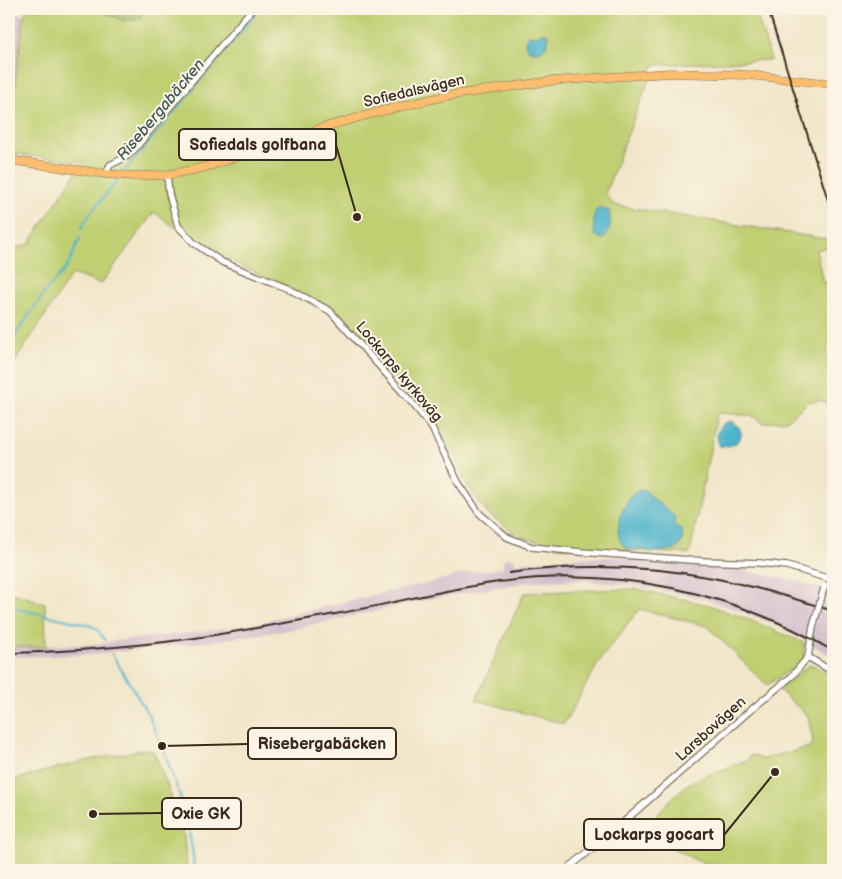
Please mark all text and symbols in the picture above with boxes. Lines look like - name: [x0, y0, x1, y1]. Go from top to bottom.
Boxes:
- water label: Risebergabäcken: [113, 55, 209, 165]
- street label: Sofiedalsvägen: [362, 70, 466, 112]
- callout: Sofiedals golfbana: [179, 129, 336, 160]
- text: Sofiedals golfbana: [190, 136, 326, 155]
- street label: Lockarps kyrkoväg: [351, 318, 447, 426]
- street label: Larsbovägen: [672, 693, 750, 765]
- callout: Risebergabäcken: [248, 728, 396, 759]
- text: Risebergabäcken: [258, 735, 386, 754]
- callout: Oxie GK: [162, 798, 241, 829]
- text: Oxie GK: [172, 805, 231, 824]
- callout: Lockarps gocart: [584, 819, 724, 850]
- text: Lockarps gocart: [594, 826, 715, 845]

